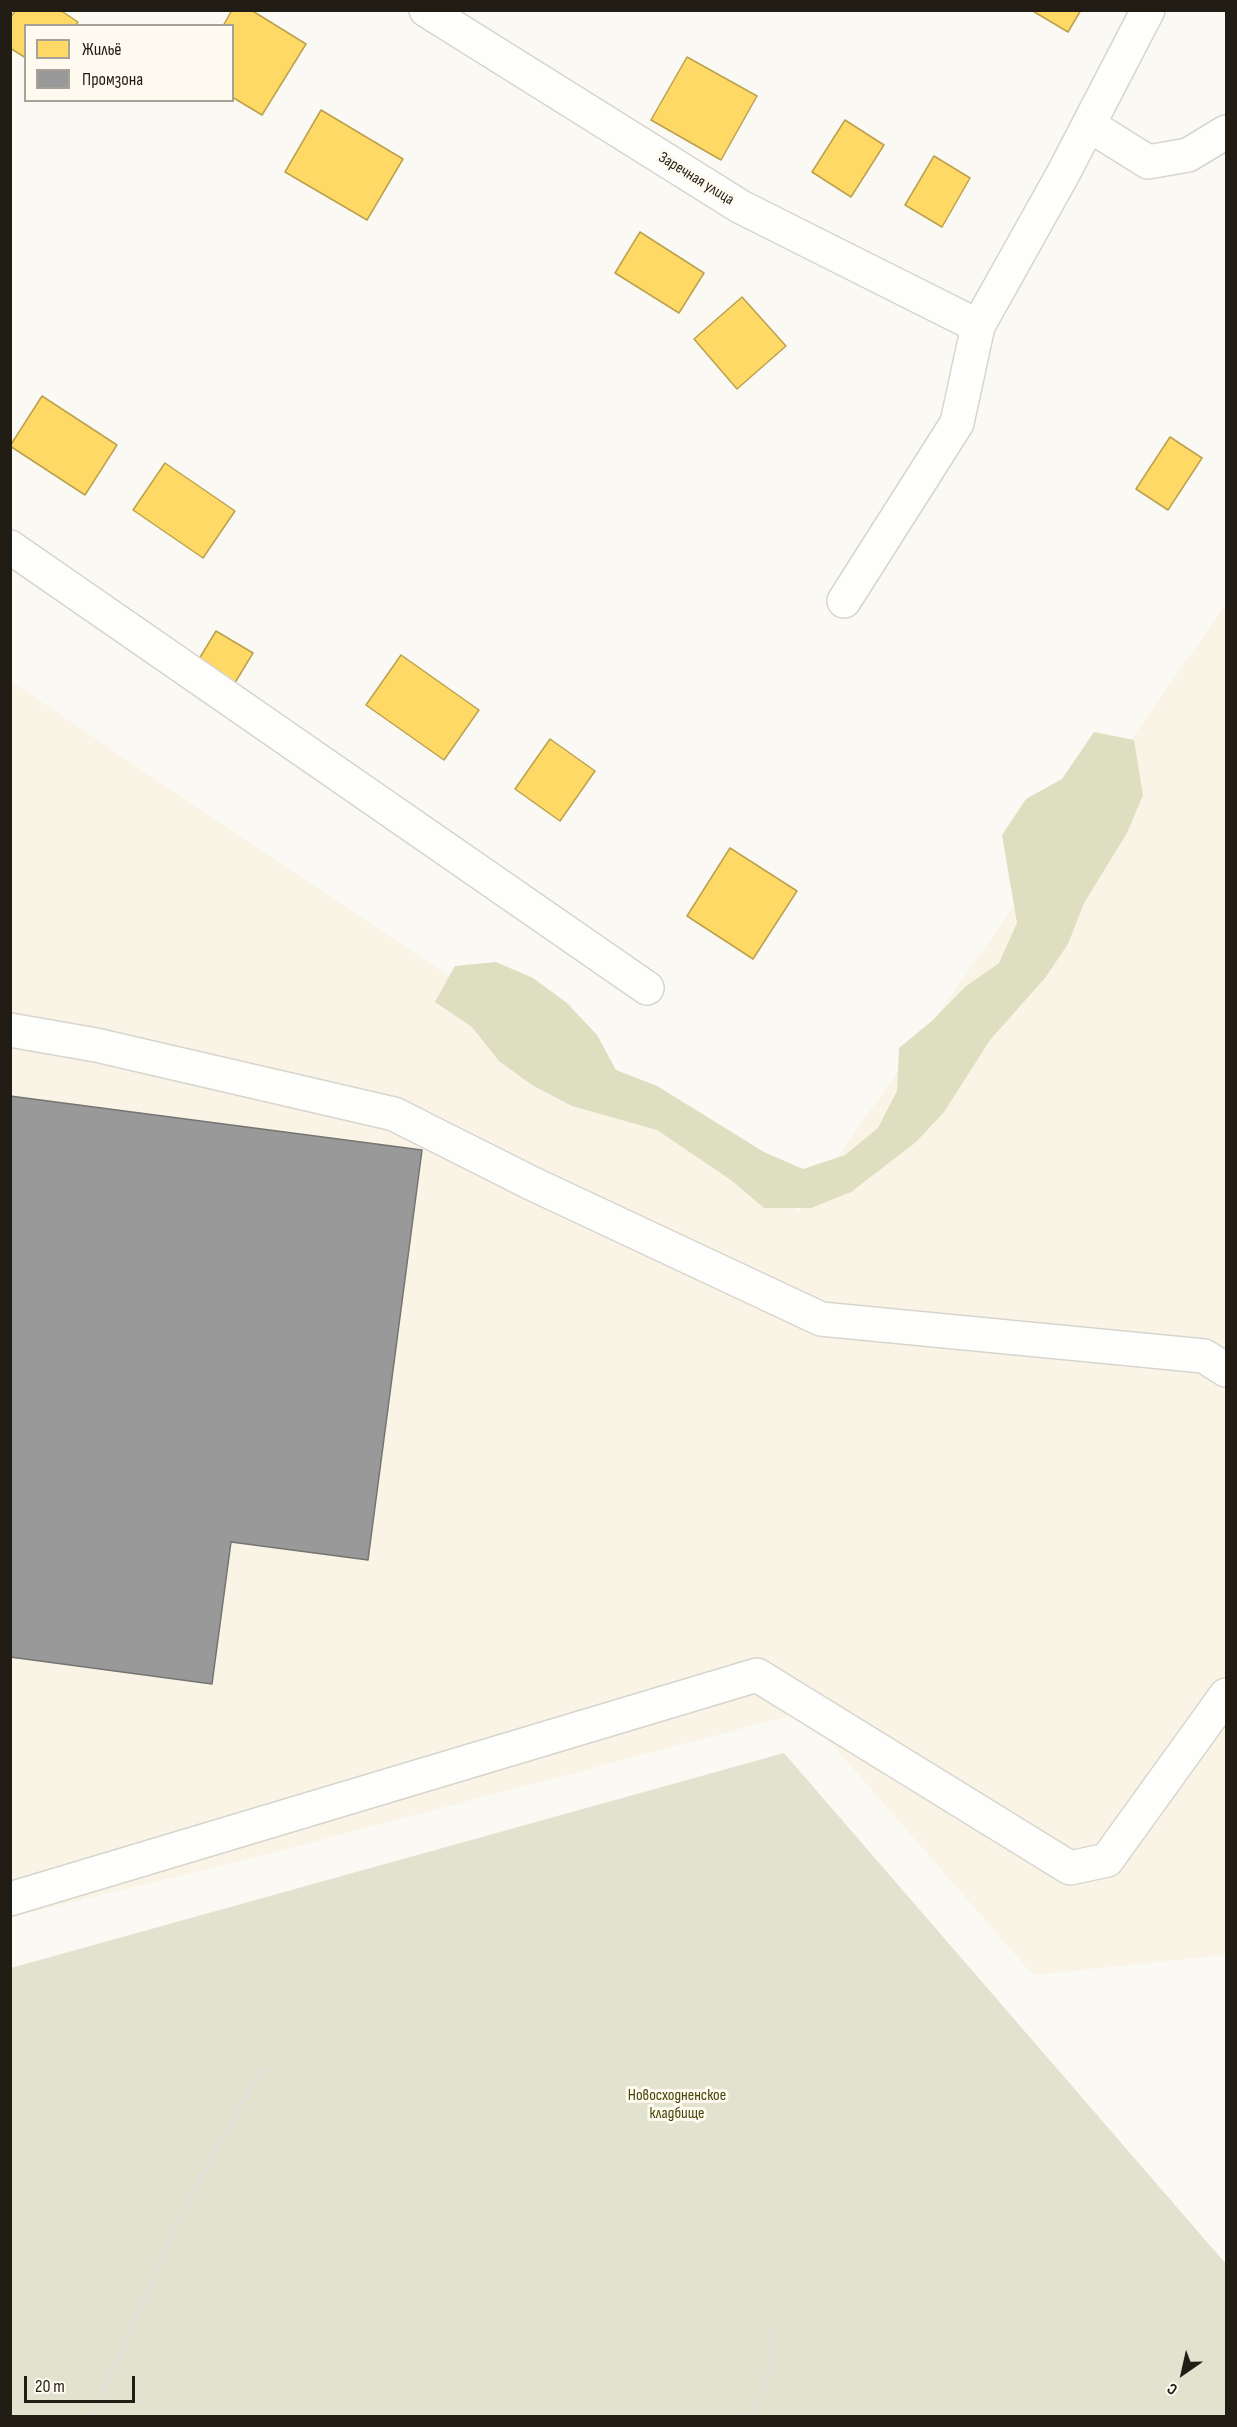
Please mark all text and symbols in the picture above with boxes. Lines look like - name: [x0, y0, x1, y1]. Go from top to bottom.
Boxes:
- legend: [24, 24, 234, 102]
- text: Жильё: [82, 39, 122, 60]
- text: Промзона: [82, 69, 143, 90]
- street label: Заречная улица: [655, 148, 737, 210]
- park label: Новосходненское кладбище: [628, 2086, 726, 2124]
- north arrow: [1153, 2343, 1213, 2403]
- scale bar: [27, 2364, 138, 2402]
- text: 20 m: [35, 2376, 65, 2397]
- text: С: [1164, 2378, 1181, 2399]

